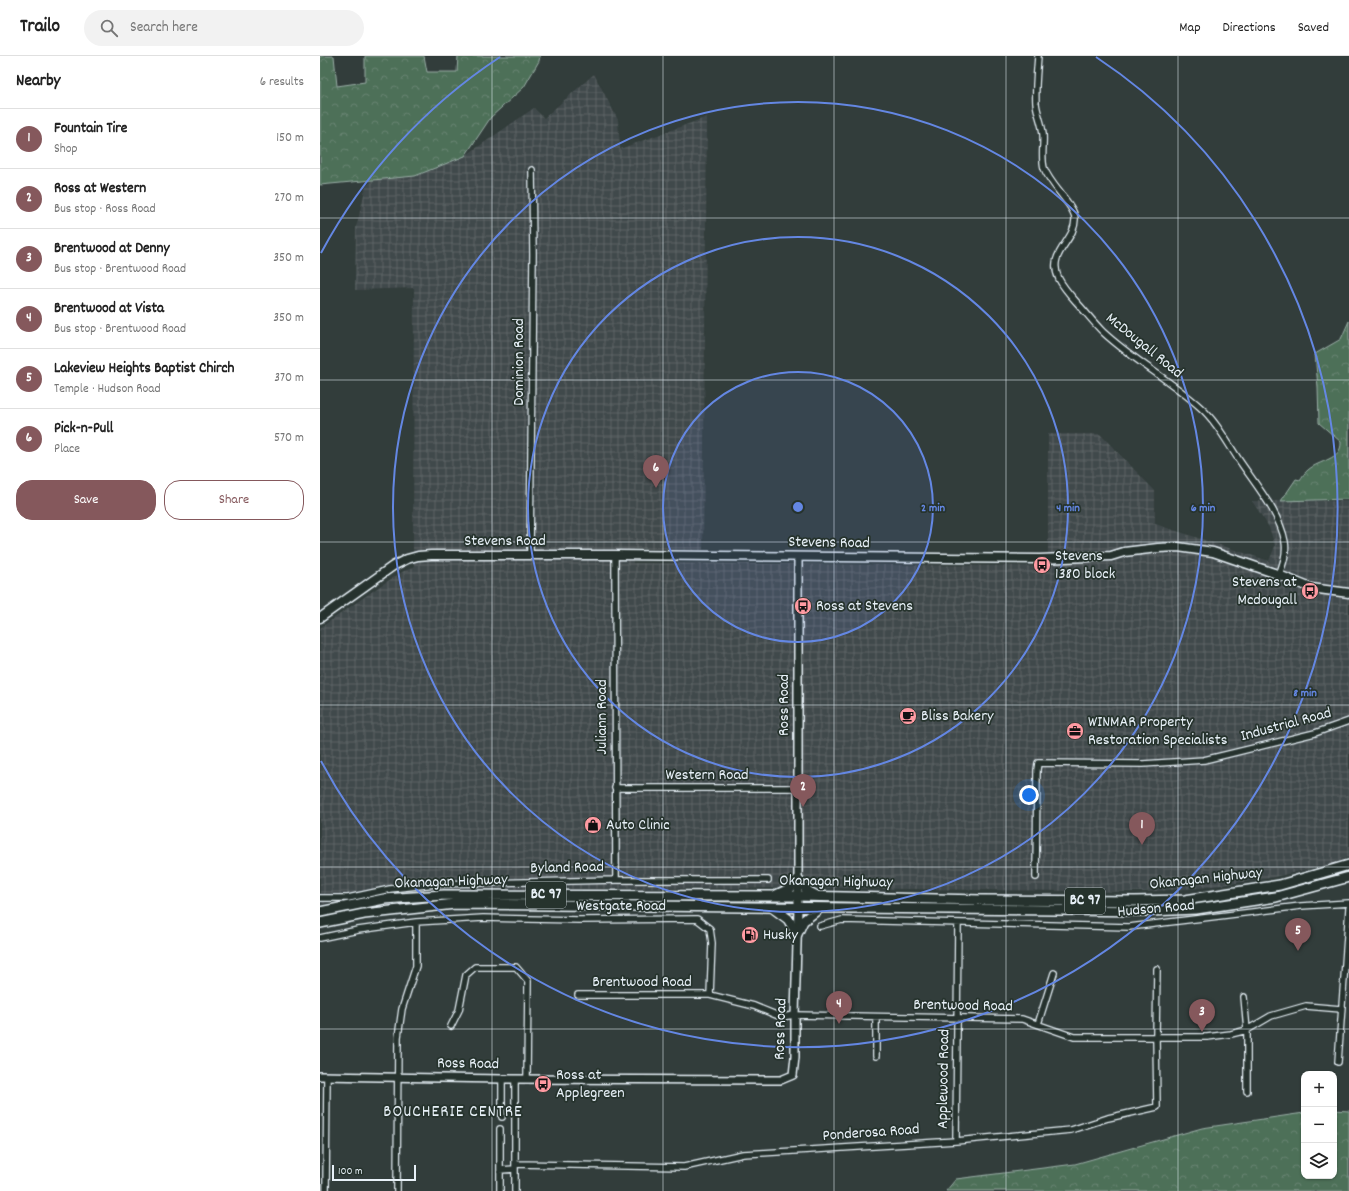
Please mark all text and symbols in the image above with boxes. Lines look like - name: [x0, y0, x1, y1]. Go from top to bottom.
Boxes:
- search box: [84, 10, 364, 46]
- text: Trailo: [20, 14, 60, 41]
- icon: search: [98, 17, 120, 39]
- text: Search here: [130, 17, 198, 39]
- text: Map: [1179, 18, 1201, 38]
- text: Directions: [1223, 18, 1276, 38]
- text: Saved: [1298, 18, 1329, 38]
- text: Nearby: [16, 70, 60, 94]
- text: 6 results: [260, 73, 304, 92]
- text: Fountain Tire: [54, 118, 127, 140]
- text: 1: [28, 129, 30, 148]
- text: 150 m: [276, 129, 304, 148]
- text: Shop: [54, 140, 77, 159]
- text: Ross at Western: [54, 178, 146, 200]
- text: 2: [26, 189, 32, 208]
- text: 270 m: [274, 189, 304, 208]
- text: Bus stop · Ross Road: [54, 200, 156, 219]
- text: Brentwood at Denny: [54, 238, 170, 260]
- text: 3: [26, 249, 32, 268]
- text: 350 m: [273, 249, 304, 268]
- text: Bus stop · Brentwood Road: [54, 260, 186, 279]
- text: Brentwood at Vista: [54, 298, 164, 320]
- street label: McDougall Road: [1100, 308, 1188, 384]
- text: 4: [26, 309, 32, 328]
- text: 350 m: [273, 309, 304, 328]
- street label: Dominion Road: [508, 318, 531, 406]
- text: Bus stop · Brentwood Road: [54, 320, 186, 339]
- text: Lakeview Heights Baptist Chirch: [54, 358, 234, 380]
- text: 5: [26, 369, 32, 388]
- text: 370 m: [274, 369, 304, 388]
- text: Temple · Hudson Road: [54, 380, 161, 399]
- text: Pick-n-Pull: [54, 418, 113, 440]
- text: 6: [26, 429, 32, 448]
- text: 570 m: [274, 429, 304, 448]
- text: Place: [54, 440, 80, 459]
- pin: 6: [643, 455, 669, 488]
- button: Save: [16, 480, 156, 520]
- button: Share: [164, 480, 304, 520]
- centre of rings: [791, 500, 805, 514]
- text: 2 min: [921, 500, 945, 517]
- text: 4 min: [1056, 500, 1080, 517]
- text: 6 min: [1191, 500, 1216, 517]
- street label: Stevens Road: [464, 530, 546, 553]
- street label: Stevens Road: [788, 531, 870, 555]
- place label: Stevens 1380 block: [1055, 545, 1115, 586]
- bus stop icon: Stevens 1380 block: [1032, 555, 1052, 575]
- place label: Stevens at Mcdougall: [1232, 571, 1297, 612]
- bus stop icon: Stevens at Mcdougall: [1300, 581, 1320, 601]
- place label: Ross at Stevens: [816, 595, 913, 618]
- bus stop icon: Ross at Stevens: [793, 596, 813, 616]
- street label: Ross Road: [773, 674, 796, 736]
- street label: Juliann Road: [591, 679, 614, 755]
- text: 8 min: [1293, 685, 1317, 702]
- street label: Industrial Road: [1238, 702, 1334, 748]
- place label: Bliss Bakery: [921, 705, 994, 728]
- cafe icon: Bliss Bakery: [898, 706, 918, 726]
- place label: WINMAR Property Restoration Specialists: [1088, 711, 1228, 752]
- office icon: WINMAR Property Restoration Specialists: [1065, 721, 1085, 741]
- street label: Western Road: [666, 764, 748, 787]
- pin: 2: [790, 774, 816, 807]
- your location: [1019, 785, 1039, 805]
- pin: 1: [1129, 812, 1155, 845]
- place label: Auto Clinic: [606, 814, 670, 837]
- shop icon: Auto Clinic: [583, 815, 603, 835]
- street label: Byland Road: [530, 856, 604, 880]
- street label: Okanagan Highway: [1148, 862, 1264, 896]
- street label: Okanagan Highway: [394, 869, 509, 895]
- street label: Okanagan Highway: [779, 870, 893, 894]
- road number: BC 97: [526, 882, 566, 908]
- road number: BC 97: [1065, 888, 1105, 914]
- street label: Hudson Road: [1116, 894, 1196, 924]
- street label: Westgate Road: [576, 895, 666, 918]
- pin: 5: [1285, 918, 1311, 951]
- place label: Husky: [763, 924, 798, 947]
- fuel station icon: Husky: [740, 925, 760, 945]
- street label: Brentwood Road: [592, 971, 692, 994]
- pin: 4: [826, 991, 852, 1024]
- street label: Brentwood Road: [913, 994, 1013, 1018]
- street label: Ross Road: [768, 998, 794, 1060]
- pin: 3: [1189, 999, 1215, 1032]
- street label: Applewood Road: [932, 1029, 956, 1129]
- street label: Ross Road: [437, 1052, 499, 1076]
- place label: Ross at Applegreen: [556, 1064, 625, 1105]
- map controls: [1301, 1071, 1337, 1179]
- button: +: [1301, 1071, 1337, 1107]
- bus stop icon: Ross at Applegreen: [533, 1074, 553, 1094]
- district label: BOUCHERIE CENTRE: [383, 1101, 523, 1125]
- button: −: [1301, 1107, 1337, 1143]
- street label: Ponderosa Road: [822, 1118, 920, 1148]
- button: layers: [1301, 1143, 1337, 1179]
- scale bar: [332, 1163, 416, 1182]
- text: 100 m: [338, 1164, 362, 1180]

